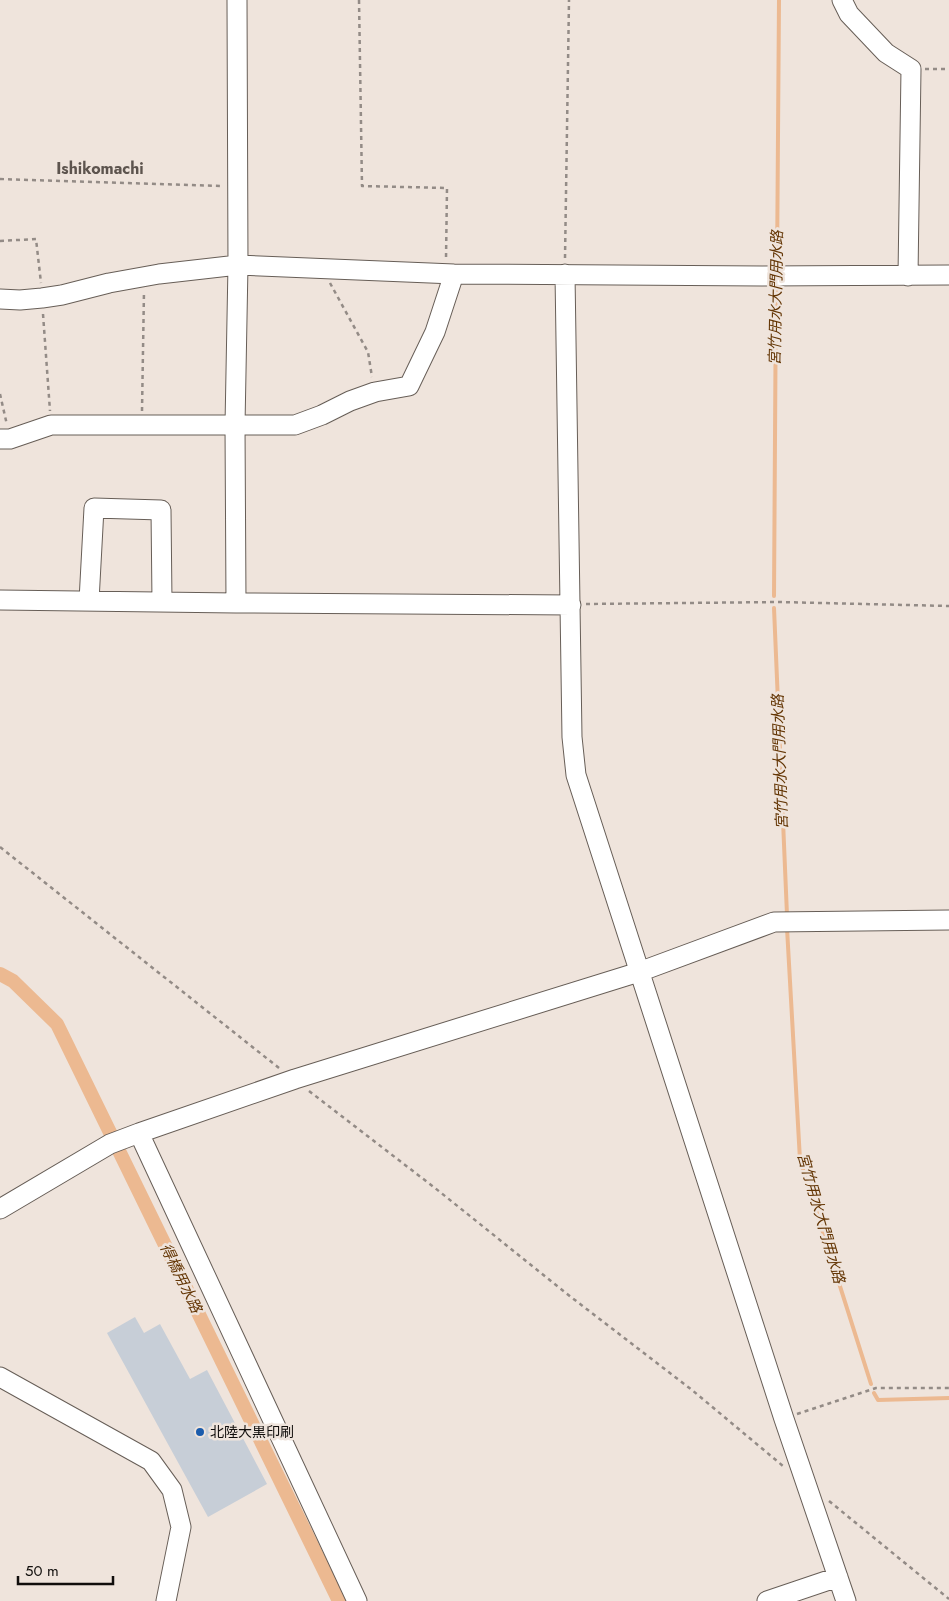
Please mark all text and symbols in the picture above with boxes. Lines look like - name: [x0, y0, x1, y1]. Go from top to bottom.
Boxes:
- district label: Ishikomachi: [56, 157, 144, 180]
- water label: 宮竹用水大門用水路: [764, 228, 788, 366]
- water label: 宮竹用水大門用水路: [767, 692, 793, 830]
- water label: 宮竹用水大門用水路: [792, 1150, 851, 1288]
- water label: 得橋用水路: [155, 1239, 208, 1318]
- place label: 北陸大黒印刷: [210, 1422, 294, 1442]
- marker: 北陸大黒印刷: [194, 1426, 206, 1438]
- scale bar: [18, 1554, 112, 1586]
- text: 50 m: [25, 1560, 59, 1582]

